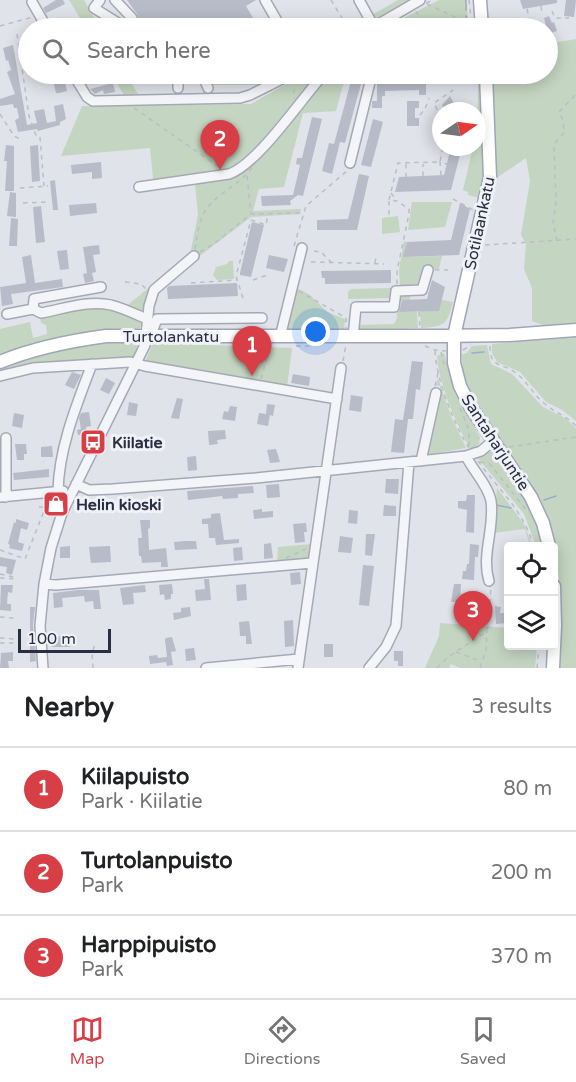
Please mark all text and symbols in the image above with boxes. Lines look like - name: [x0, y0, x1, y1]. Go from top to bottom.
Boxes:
- search box: [18, 18, 558, 84]
- icon: search: [39, 35, 72, 68]
- text: Search here: [87, 38, 211, 64]
- north arrow: [432, 102, 486, 156]
- pin: 2: [200, 120, 240, 170]
- street label: Sotilaankatu: [460, 175, 500, 272]
- your location: [301, 317, 330, 346]
- pin: 1: [232, 326, 272, 376]
- street label: Turtolankatu: [123, 327, 219, 347]
- street label: Santaharjuntie: [457, 391, 534, 494]
- bus stop icon: Kiilatie: [78, 427, 108, 457]
- place label: Kiilatie: [112, 433, 163, 453]
- shop icon: Helin kioski: [41, 489, 71, 519]
- place label: Helin kioski: [76, 495, 162, 515]
- map controls: [504, 542, 558, 650]
- button: locate: [504, 542, 558, 596]
- pin: 3: [454, 592, 492, 641]
- button: layers: [504, 596, 558, 650]
- scale bar: [18, 626, 111, 654]
- text: 100 m: [27, 629, 76, 649]
- text: Nearby: [24, 692, 114, 723]
- text: 3 results: [472, 695, 552, 719]
- text: Kiilapuisto: [81, 764, 189, 790]
- text: 1: [37, 777, 50, 801]
- text: 80 m: [503, 777, 552, 801]
- text: Park · Kiilatie: [81, 790, 203, 814]
- text: Turtolanpuisto: [81, 848, 233, 874]
- text: 2: [37, 861, 50, 885]
- text: 200 m: [491, 861, 552, 885]
- text: Park: [81, 874, 124, 898]
- text: Harppipuisto: [81, 932, 217, 958]
- text: 3: [37, 945, 50, 969]
- text: 370 m: [491, 945, 552, 969]
- text: Park: [81, 958, 124, 982]
- tab: Map: [70, 1013, 104, 1069]
- tab: Directions: [244, 1013, 320, 1069]
- tab: Saved: [460, 1013, 506, 1069]

